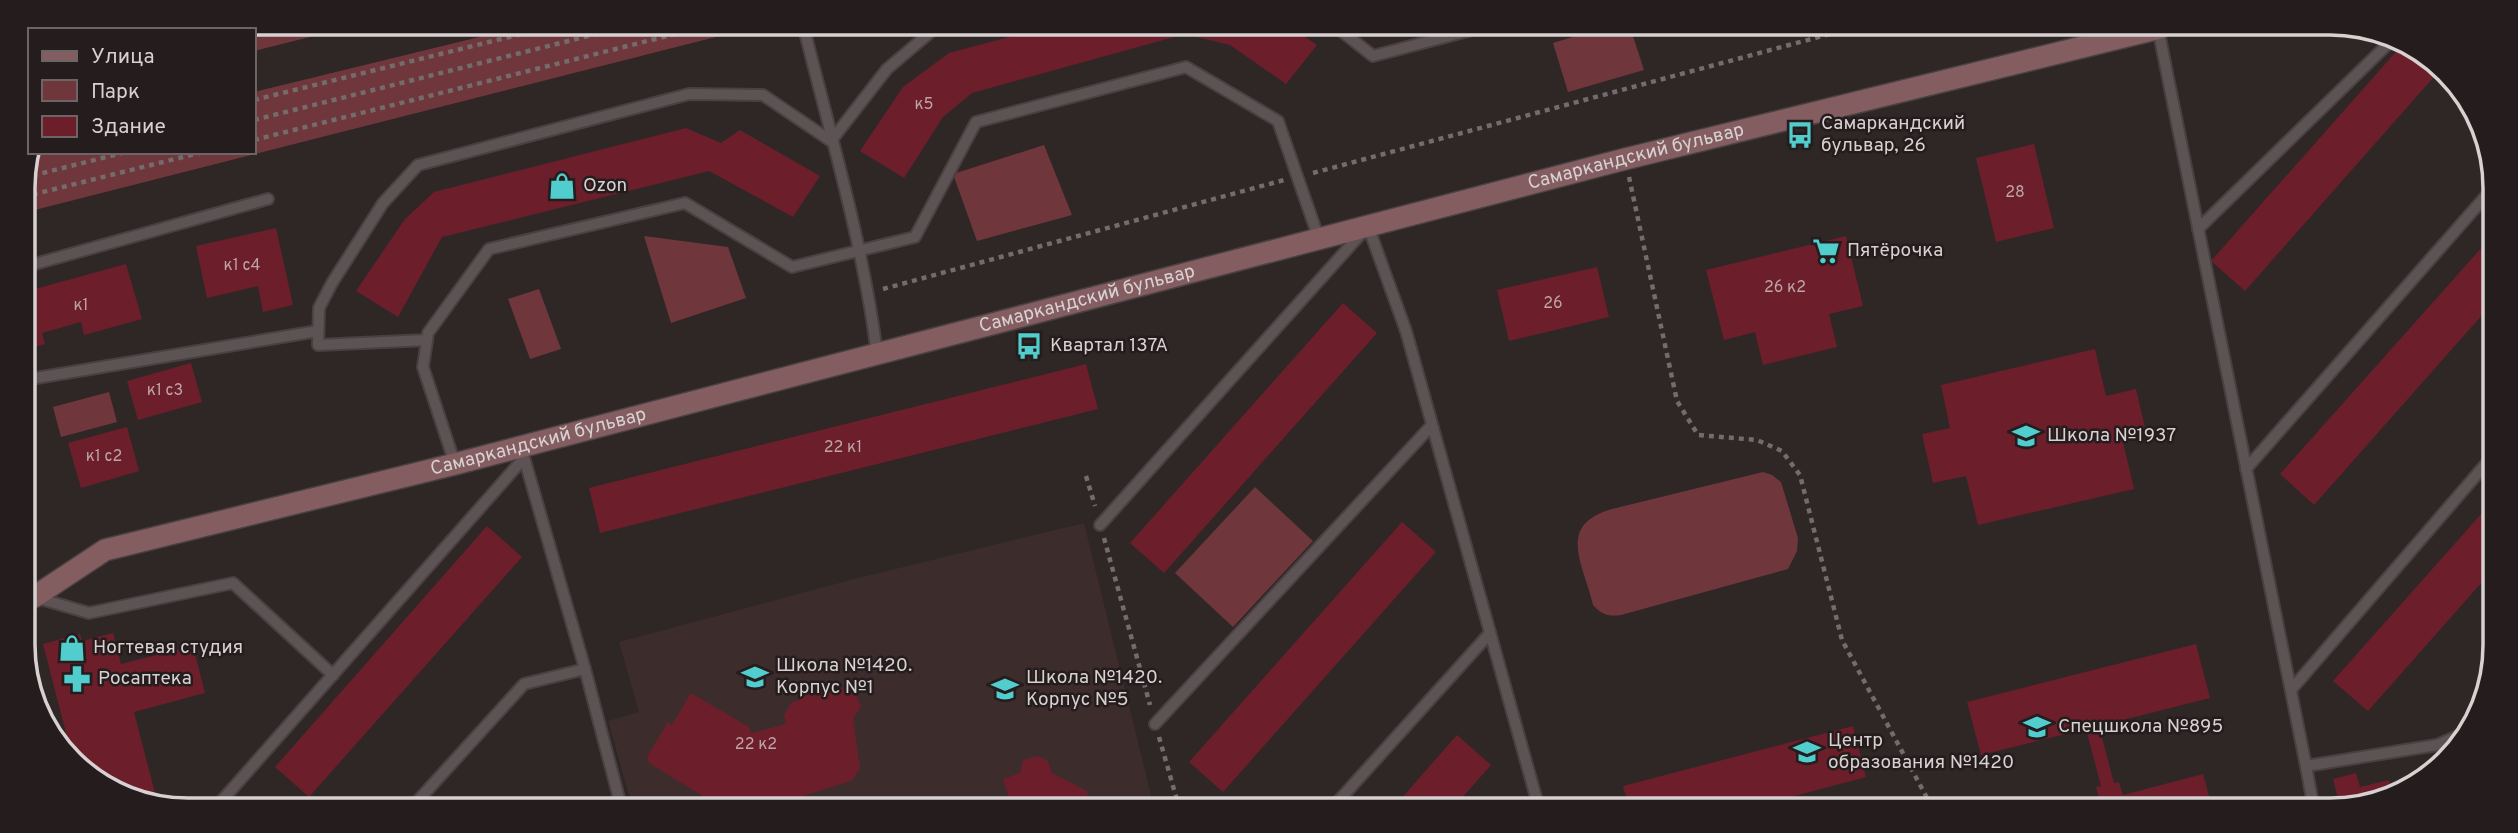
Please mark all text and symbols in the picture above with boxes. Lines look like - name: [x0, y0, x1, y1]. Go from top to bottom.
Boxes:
- legend: [28, 28, 256, 154]
- text: Улица: [91, 44, 155, 71]
- text: Парк: [91, 79, 140, 106]
- house number: к5: [915, 95, 933, 115]
- place label: Самаркандский бульвар, 26: [1821, 112, 1965, 158]
- text: Здание: [91, 114, 166, 141]
- street label: Самаркандский бульвар: [1525, 118, 1747, 196]
- bus stop icon: Самаркандский бульвар, 26: [1785, 120, 1815, 150]
- shop icon: Ozon: [547, 171, 577, 201]
- place label: Ozon: [583, 174, 627, 198]
- house number: 28: [2005, 183, 2025, 203]
- supermarket icon: Пятёрочка: [1811, 236, 1841, 266]
- place label: Пятёрочка: [1847, 239, 1943, 263]
- house number: к1 с4: [224, 256, 260, 276]
- street label: Самаркандский бульвар: [977, 260, 1198, 339]
- house number: 26 к2: [1764, 278, 1806, 298]
- house number: 26: [1543, 294, 1563, 314]
- house number: к1: [73, 296, 89, 316]
- bus stop icon: Квартал 137А: [1014, 331, 1044, 361]
- place label: Квартал 137А: [1050, 334, 1168, 358]
- house number: к1 с3: [147, 381, 183, 401]
- street label: Самаркандский бульвар: [428, 403, 649, 482]
- school or university icon: Школа №1937: [2011, 421, 2041, 451]
- place label: Школа №1937: [2047, 424, 2176, 448]
- house number: 22 к1: [824, 438, 862, 458]
- house number: к1 с2: [86, 447, 122, 467]
- shop icon: Ногтевая студия: [57, 633, 87, 663]
- place label: Ногтевая студия: [93, 636, 243, 660]
- place label: Школа №1420. Корпус №1: [776, 654, 912, 700]
- school or university icon: Школа №1420. Корпус №1: [740, 662, 770, 692]
- pharmacy icon: Росаптека: [62, 664, 92, 694]
- place label: Школа №1420. Корпус №5: [1026, 666, 1162, 712]
- place label: Росаптека: [98, 667, 192, 691]
- school or university icon: Школа №1420. Корпус №5: [990, 674, 1020, 704]
- school or university icon: Спецшкола №895: [2022, 712, 2052, 742]
- place label: Спецшкола №895: [2058, 715, 2223, 739]
- place label: Центр образования №1420: [1828, 729, 2014, 775]
- house number: 22 к2: [735, 735, 777, 755]
- school or university icon: Центр образования №1420: [1792, 737, 1822, 767]

